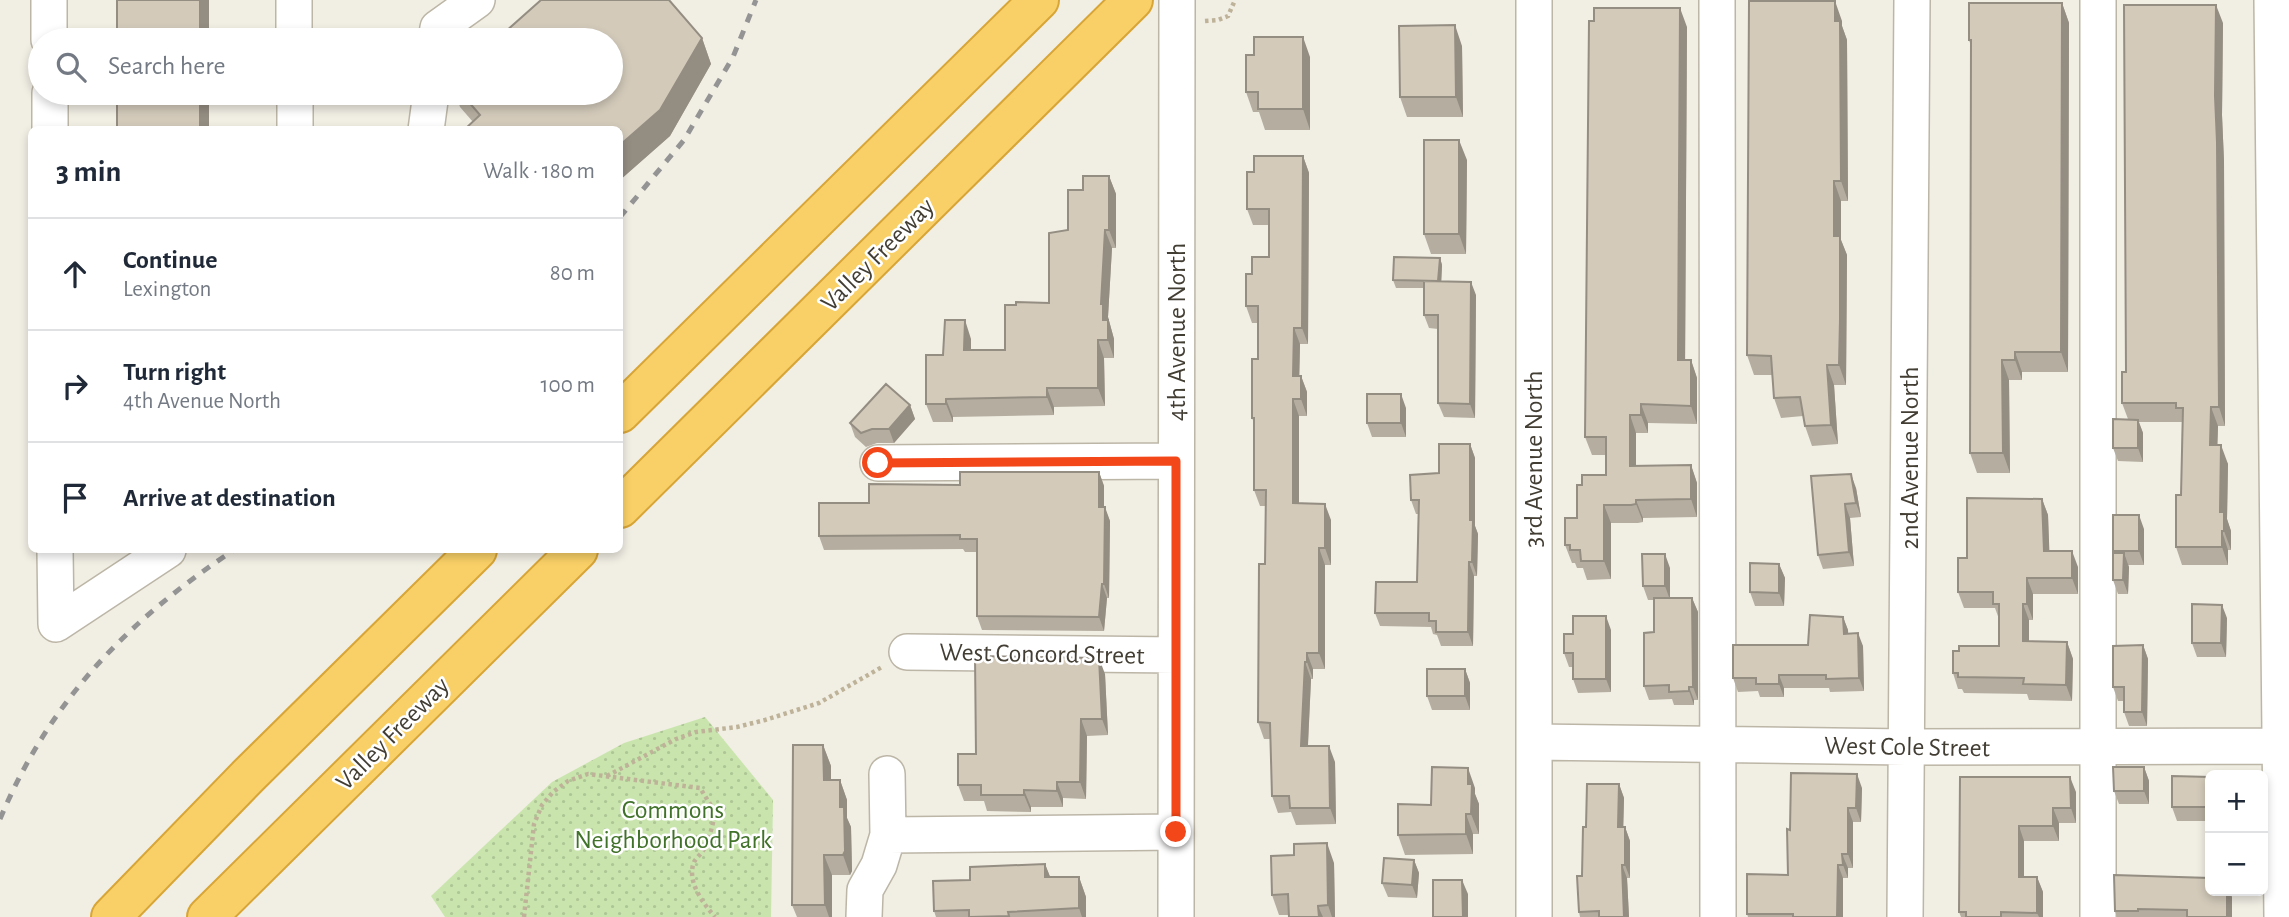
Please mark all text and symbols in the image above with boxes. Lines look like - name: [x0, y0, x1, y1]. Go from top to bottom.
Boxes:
- search box: [28, 28, 623, 105]
- icon: search: [52, 48, 90, 86]
- text: Search here: [108, 53, 226, 79]
- text: 3 min: [56, 157, 121, 187]
- text: Walk · 180 m: [483, 160, 595, 183]
- street label: Valley Freeway: [816, 193, 939, 316]
- street label: 4th Avenue North: [1164, 243, 1190, 421]
- text: Continue: [123, 247, 218, 273]
- icon: ahead: [56, 255, 94, 293]
- text: 80 m: [550, 262, 595, 285]
- text: Lexington: [123, 278, 211, 301]
- text: Turn right: [123, 359, 226, 385]
- street label: 2nd Avenue North: [1897, 366, 1923, 550]
- icon: right: [56, 367, 94, 405]
- street label: 3rd Avenue North: [1521, 371, 1547, 547]
- text: 100 m: [541, 374, 595, 397]
- text: 4th Avenue North: [123, 390, 281, 413]
- route start: [862, 447, 893, 478]
- icon: arrive: [56, 479, 94, 517]
- text: Arrive at destination: [123, 485, 336, 511]
- street label: West Concord Street: [939, 639, 1145, 669]
- street label: Valley Freeway: [331, 672, 454, 795]
- street label: West Cole Street: [1824, 733, 1990, 761]
- map controls: [2205, 770, 2268, 896]
- button: +: [2205, 770, 2268, 833]
- park label: Commons Neighborhood Park: [574, 797, 772, 853]
- route end: [1160, 816, 1191, 847]
- button: −: [2205, 833, 2268, 896]

